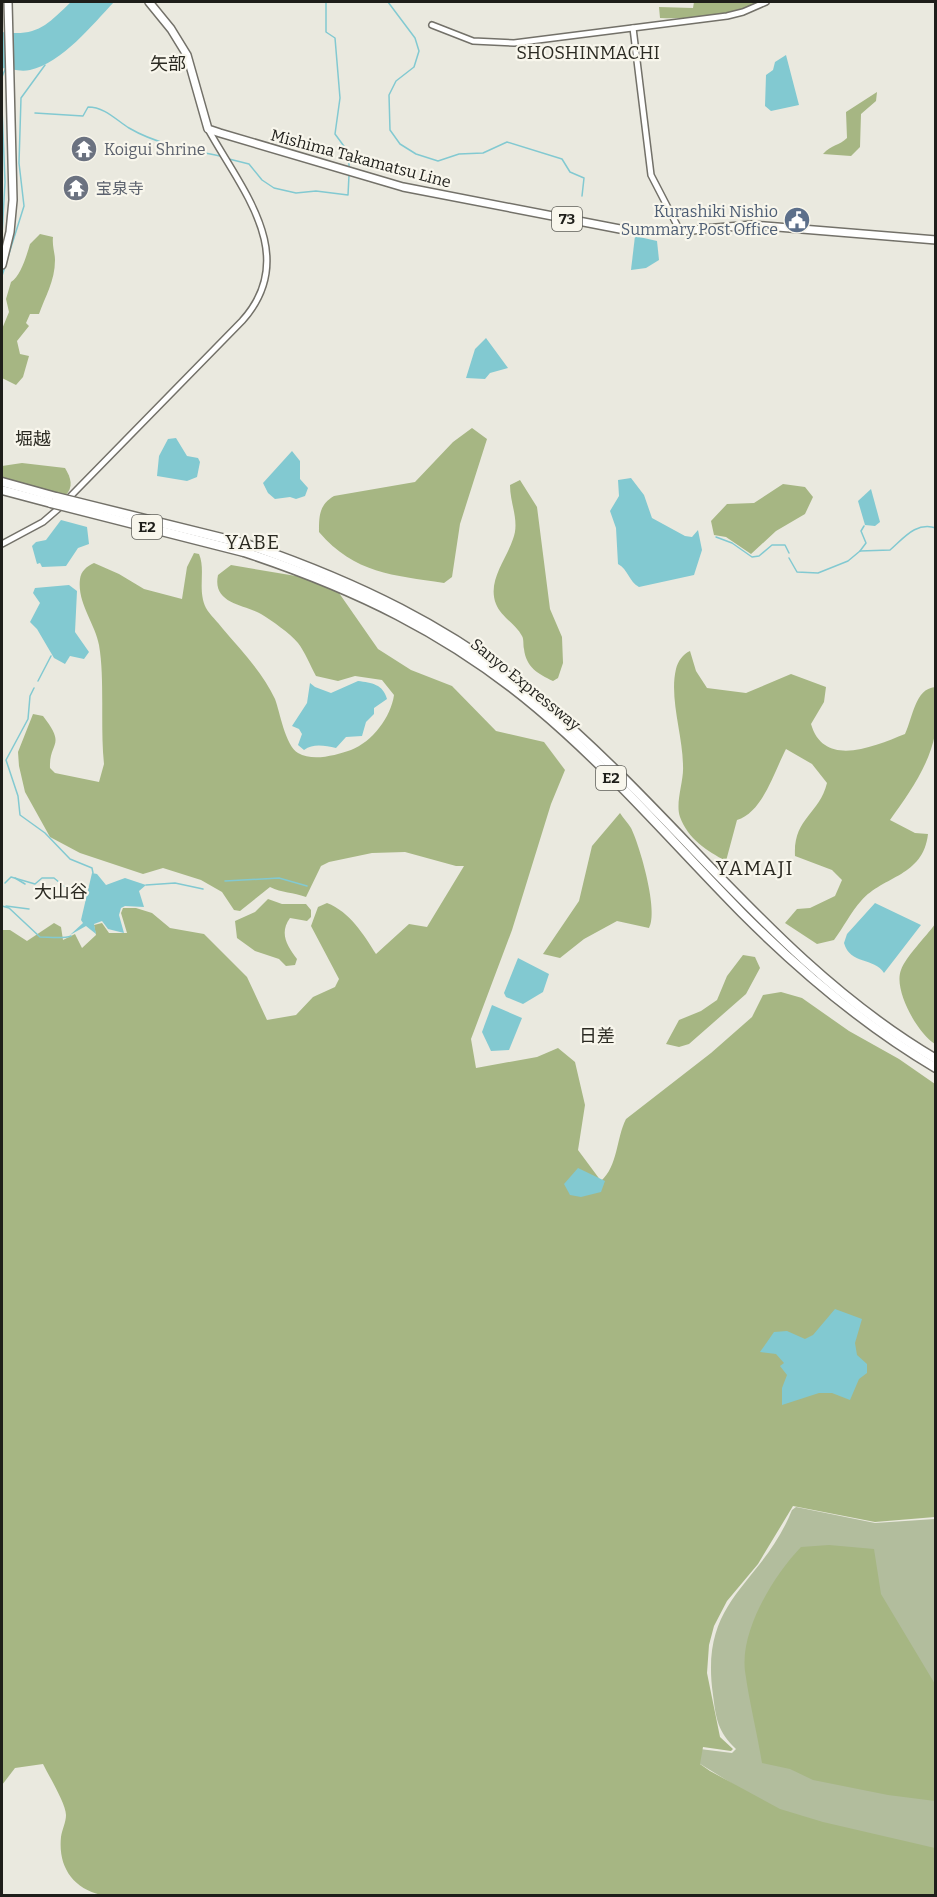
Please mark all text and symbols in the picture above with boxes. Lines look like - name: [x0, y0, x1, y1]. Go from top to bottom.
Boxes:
- district label: SHOSHINMACHI: [516, 42, 660, 64]
- district label: 矢部: [150, 53, 186, 75]
- street label: Mishima Takamatsu Line: [269, 125, 453, 192]
- temple icon: Koigui Shrine: [69, 134, 99, 164]
- place label: Koigui Shrine: [104, 140, 206, 159]
- temple icon: 宝泉寺: [61, 173, 91, 203]
- place label: 宝泉寺: [96, 179, 144, 198]
- place label: Kurashiki Nishio Summary Post Office: [621, 202, 778, 239]
- public building icon: Kurashiki Nishio Summary Post Office: [782, 205, 812, 235]
- road number: 73: [552, 207, 582, 231]
- district label: 堀越: [15, 428, 51, 450]
- road number: E2: [132, 515, 162, 539]
- district label: YABE: [225, 530, 281, 554]
- street label: Sanyo Expressway: [467, 634, 585, 735]
- road number: E2: [596, 766, 626, 790]
- district label: YAMAJI: [716, 856, 794, 880]
- district label: 大山谷: [34, 881, 88, 903]
- district label: 日差: [579, 1025, 615, 1047]

